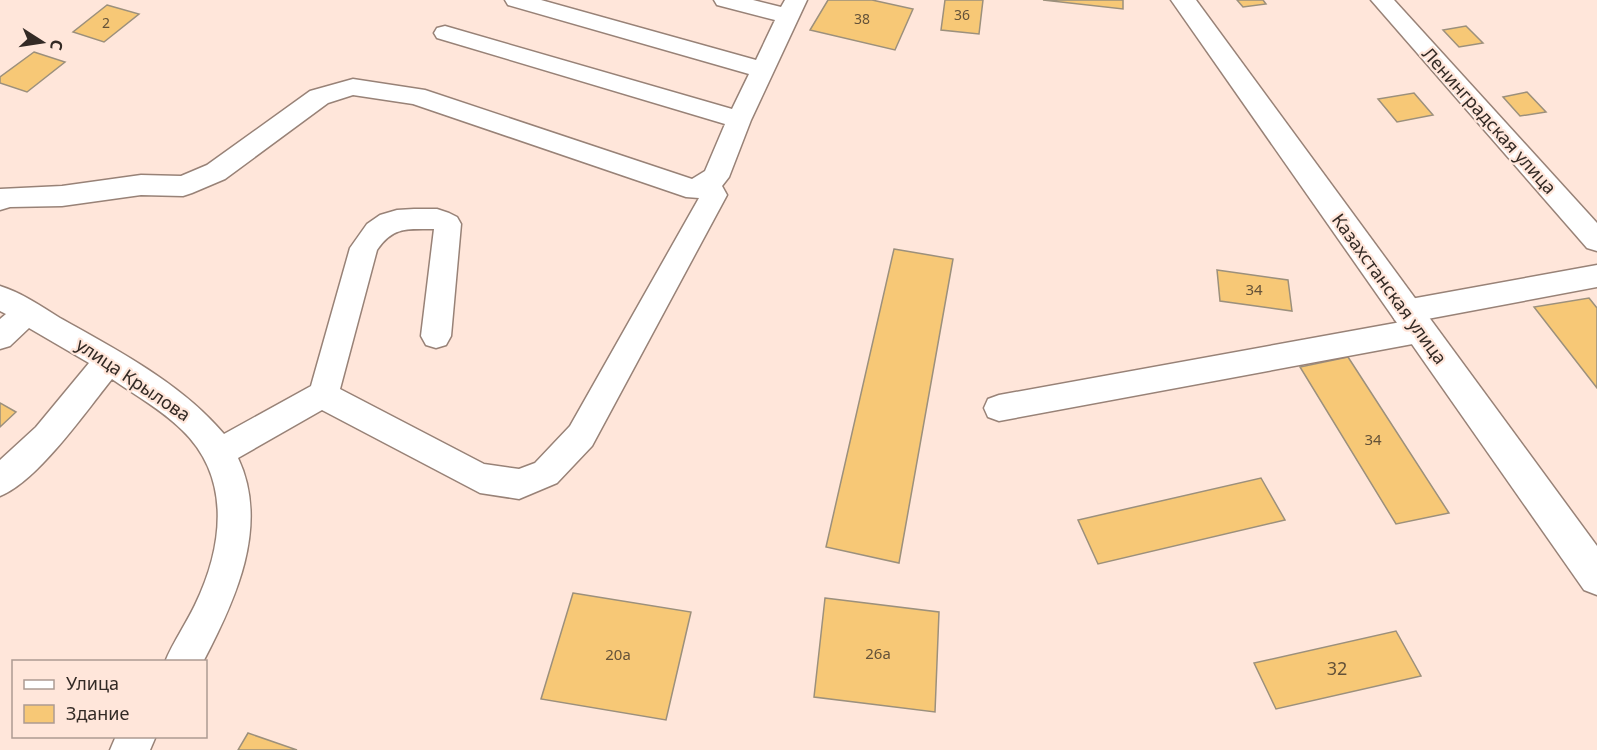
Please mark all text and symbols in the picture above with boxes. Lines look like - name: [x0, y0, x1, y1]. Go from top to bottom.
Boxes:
- house number: 36: [954, 5, 970, 24]
- house number: 38: [854, 9, 870, 28]
- north arrow: [12, 12, 72, 72]
- house number: 2: [102, 13, 110, 32]
- text: С: [45, 38, 69, 52]
- street label: Ленинградская улица: [1417, 42, 1562, 199]
- street label: Казахстанская улица: [1327, 208, 1453, 369]
- house number: 34: [1245, 279, 1263, 299]
- street label: улица Крылова: [72, 332, 195, 426]
- house number: 34: [1364, 429, 1382, 449]
- house number: 26а: [865, 643, 891, 663]
- house number: 20а: [605, 644, 631, 664]
- house number: 32: [1327, 656, 1347, 680]
- legend: [12, 660, 207, 738]
- text: Улица: [66, 671, 119, 695]
- text: Здание: [66, 701, 130, 725]

